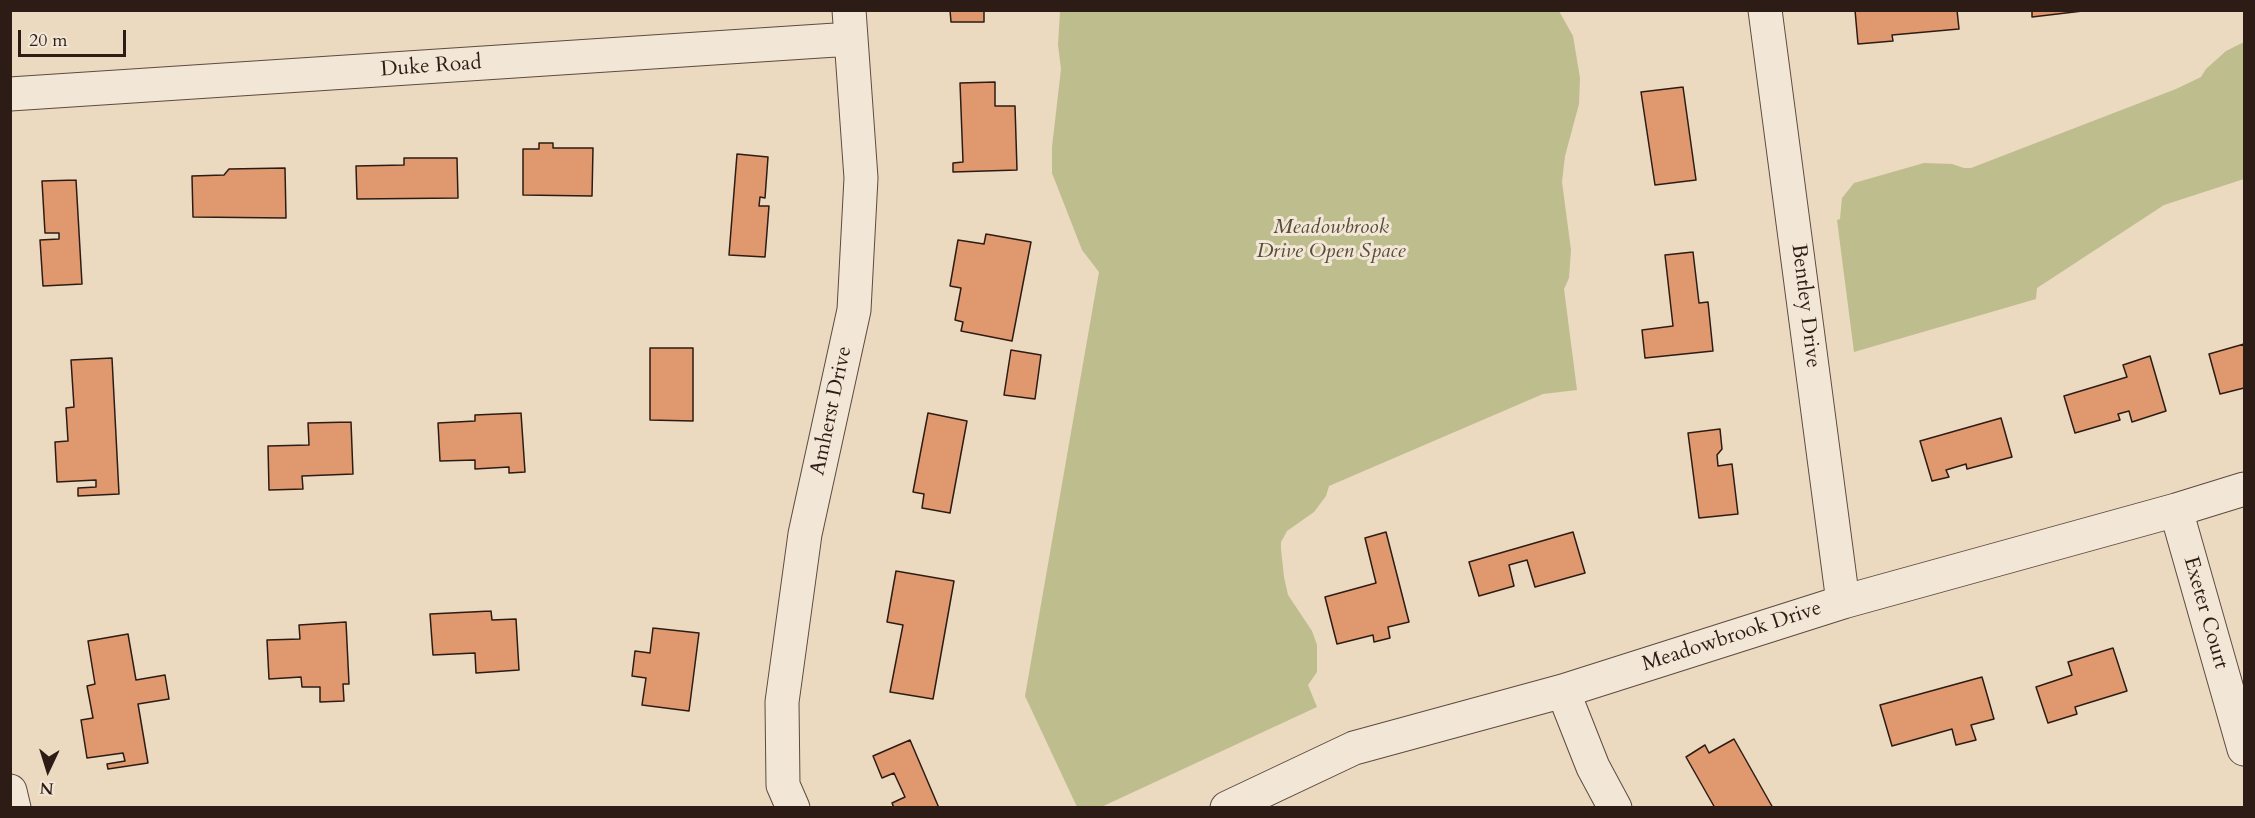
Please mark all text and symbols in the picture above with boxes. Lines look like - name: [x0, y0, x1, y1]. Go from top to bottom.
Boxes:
- scale bar: [21, 18, 129, 56]
- text: 20 m: [29, 28, 68, 53]
- street label: Duke Road: [380, 51, 482, 83]
- park label: Meadowbrook Drive Open Space: [1256, 215, 1406, 265]
- street label: Bentley Drive: [1785, 243, 1825, 369]
- street label: Amherst Drive: [806, 344, 858, 478]
- street label: Exeter Court: [2177, 554, 2233, 672]
- street label: Meadowbrook Drive: [1639, 596, 1825, 678]
- north arrow: [18, 740, 78, 800]
- text: N: [39, 776, 54, 799]

